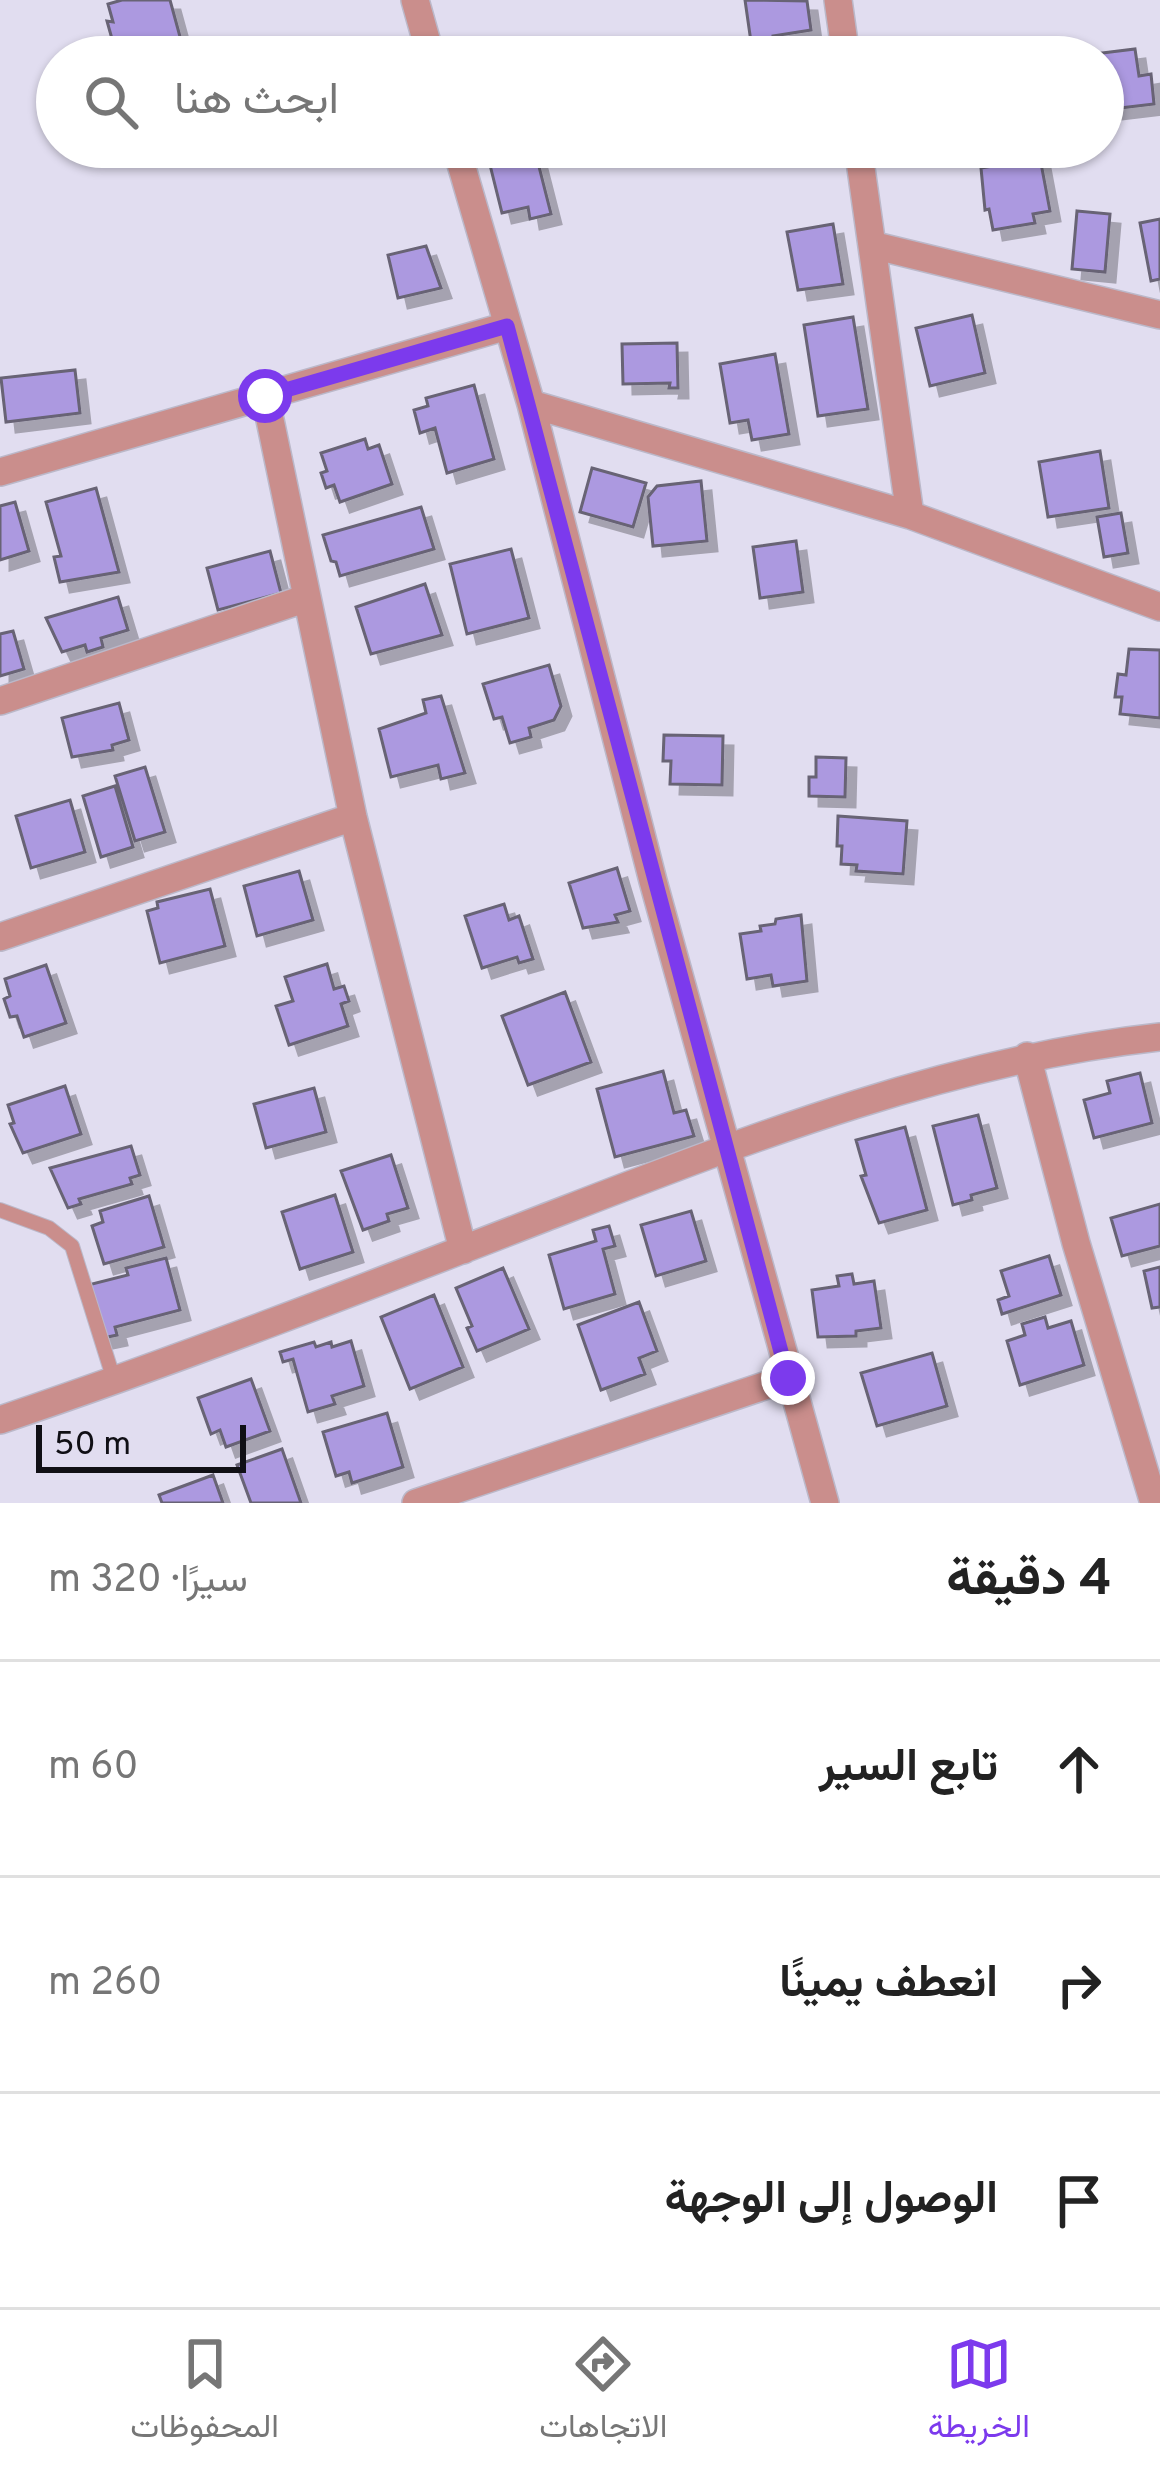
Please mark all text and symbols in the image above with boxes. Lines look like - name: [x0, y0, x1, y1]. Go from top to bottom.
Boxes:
- search box: [36, 36, 1124, 168]
- icon: search: [78, 69, 144, 135]
- text: ابحث هنا: [174, 73, 339, 130]
- route start: [238, 369, 292, 423]
- route end: [761, 1351, 815, 1405]
- scale bar: [36, 1419, 246, 1472]
- text: 50 m: [54, 1425, 131, 1467]
- text: 4 دقيقة: [946, 1549, 1112, 1614]
- text: سيرًا · 320 m: [48, 1557, 248, 1606]
- icon: ahead: [1046, 1736, 1112, 1802]
- text: تابع السير: [819, 1740, 998, 1797]
- text: 60 m: [48, 1744, 139, 1793]
- icon: right: [1046, 1952, 1112, 2018]
- text: انعطف يمينًا: [779, 1956, 998, 2013]
- text: 260 m: [48, 1960, 162, 2009]
- icon: arrive: [1046, 2168, 1112, 2234]
- text: الوصول إلى الوجهة: [664, 2172, 998, 2229]
- tab: المحفوظات: [130, 2331, 279, 2455]
- tab: الاتجاهات: [539, 2331, 667, 2455]
- tab: الخريطة: [928, 2331, 1030, 2455]

